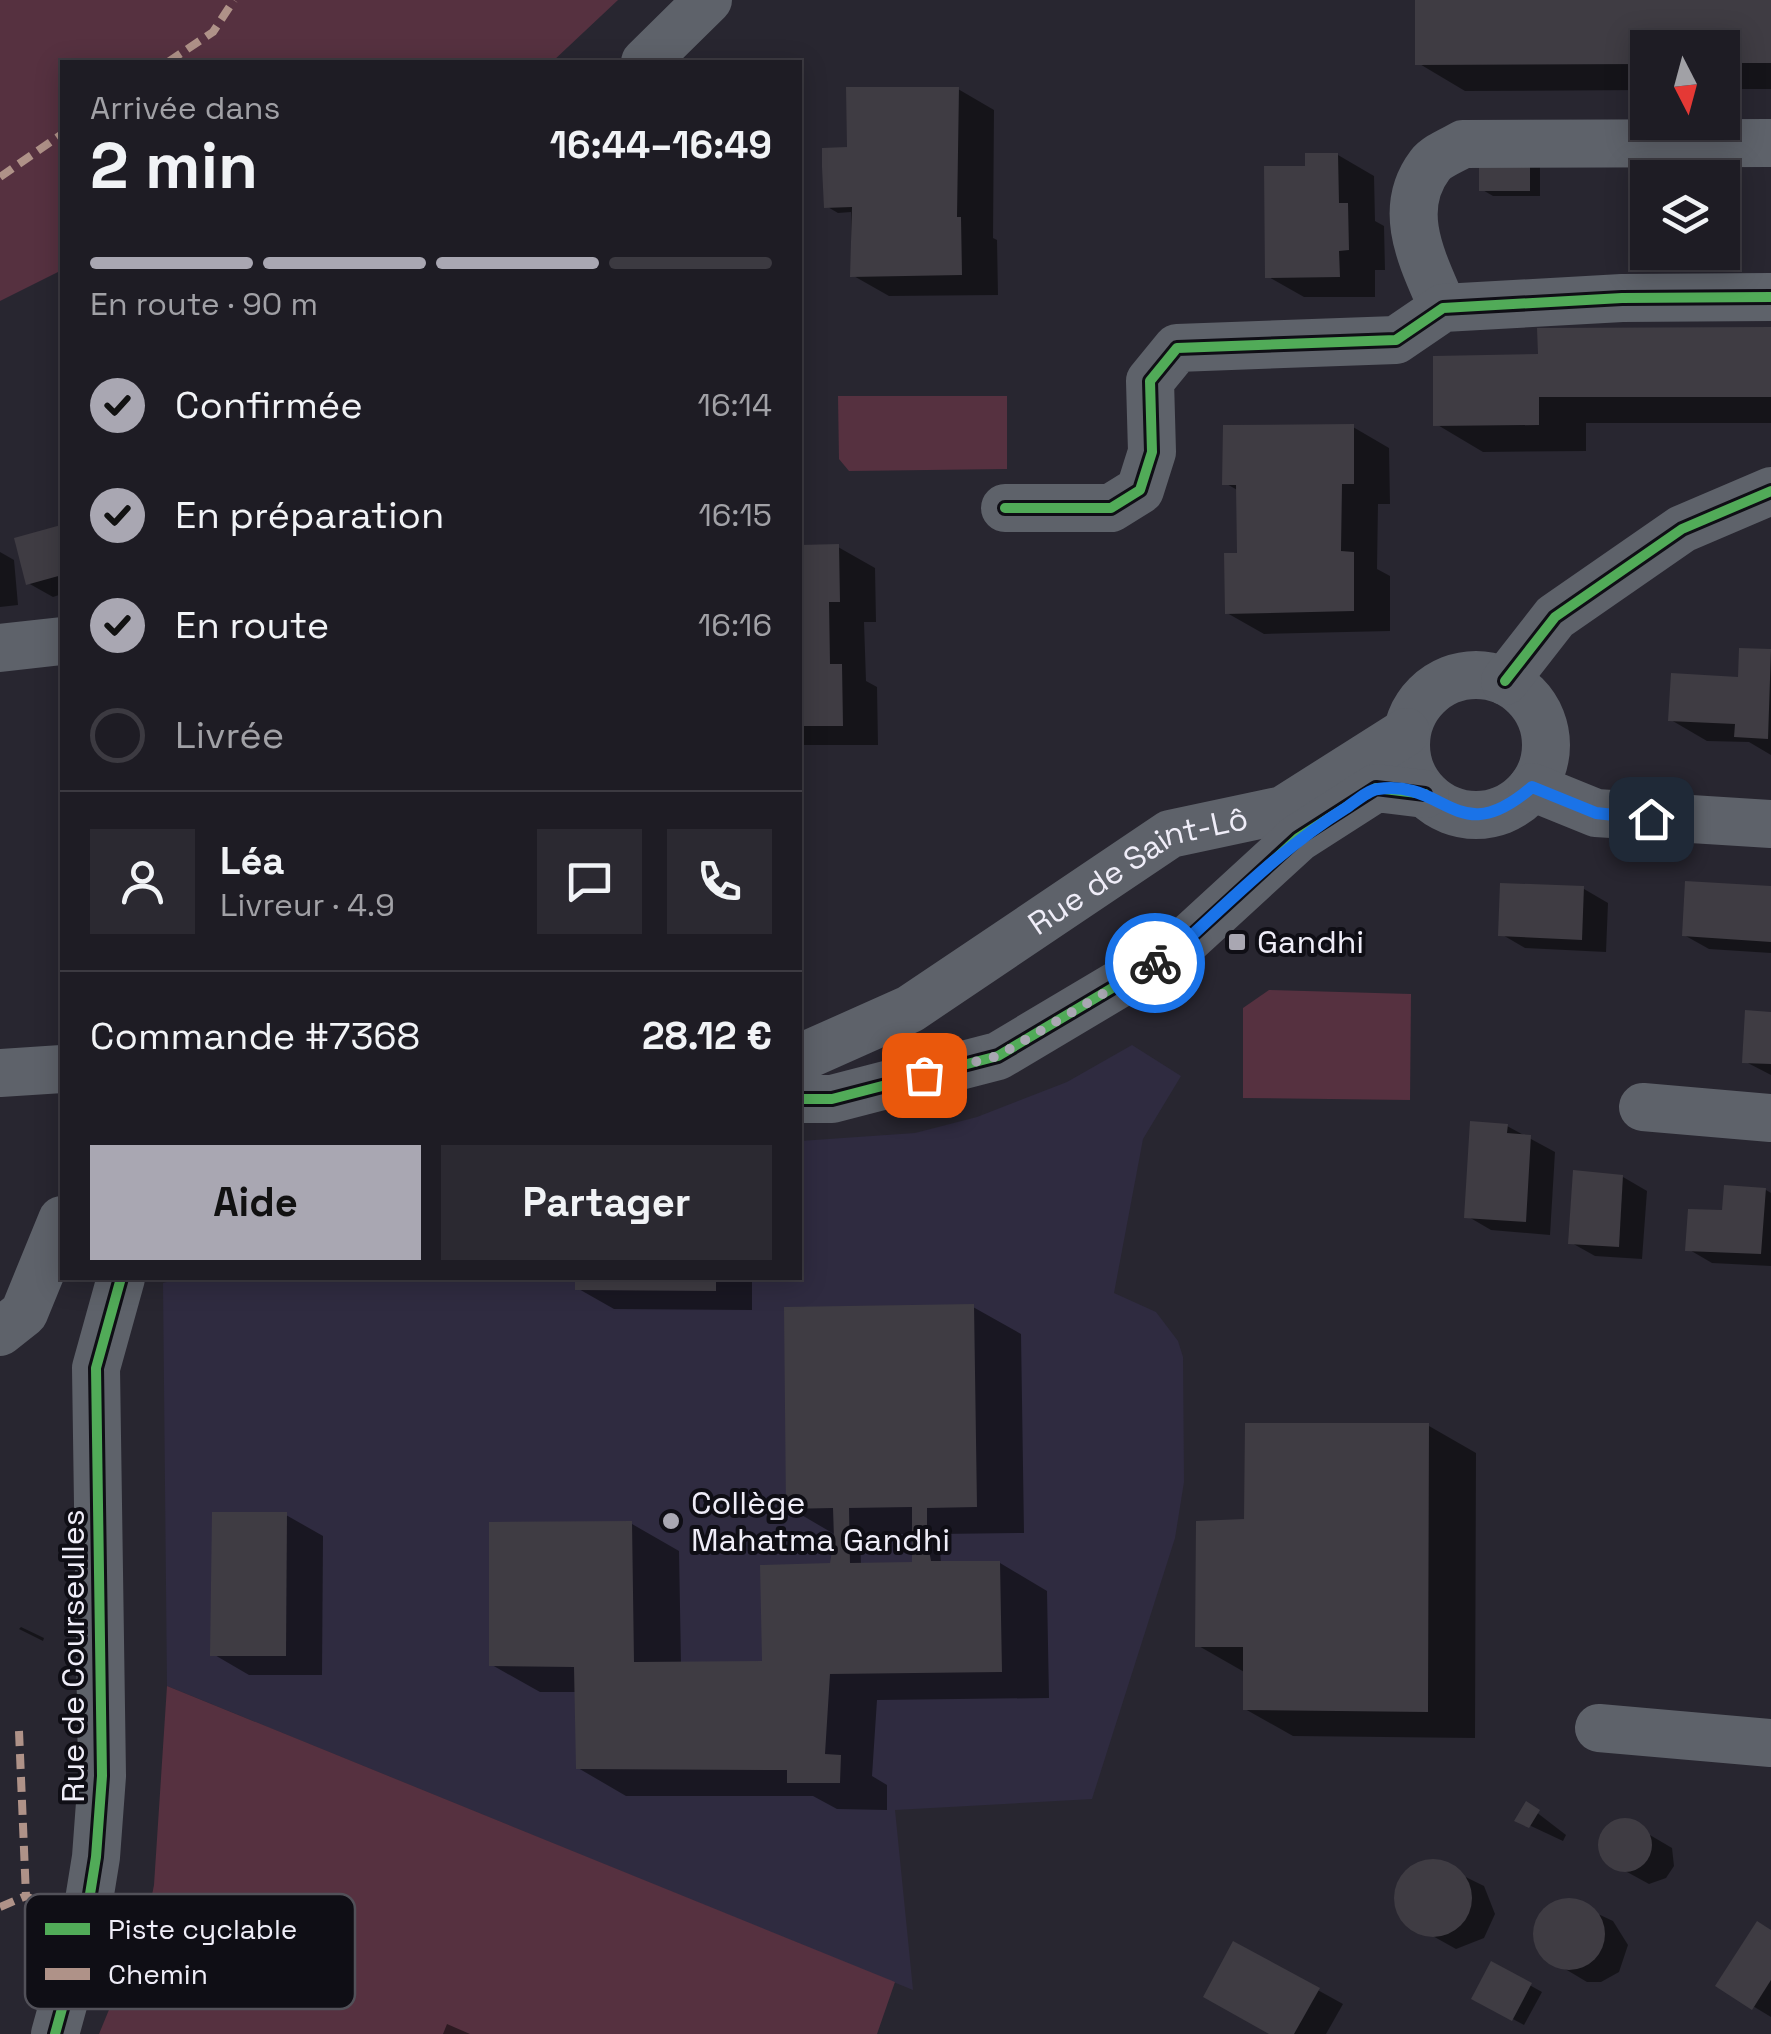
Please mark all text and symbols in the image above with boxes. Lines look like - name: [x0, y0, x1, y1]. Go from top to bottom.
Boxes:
- north arrow: [1630, 30, 1740, 140]
- map controls: [1630, 30, 1740, 270]
- text: Arrivée dans: [90, 88, 280, 128]
- text: 16:44–16:49: [550, 121, 772, 169]
- text: 2 min: [90, 124, 258, 207]
- button: layers: [1630, 160, 1740, 270]
- text: En route · 90 m: [90, 284, 318, 324]
- icon: check: [90, 378, 145, 433]
- text: Confirmée: [175, 381, 363, 429]
- text: 16:14: [698, 385, 772, 425]
- icon: check: [90, 488, 145, 543]
- text: En préparation: [175, 491, 444, 539]
- text: 16:15: [698, 495, 772, 535]
- icon: check: [90, 598, 145, 653]
- text: En route: [175, 601, 329, 649]
- text: 16:16: [698, 605, 772, 645]
- text: Livrée: [175, 711, 284, 759]
- pin: [1609, 777, 1694, 862]
- icon: home: [1624, 792, 1679, 847]
- street label: Rue de Saint-Lô: [1021, 798, 1251, 944]
- button: person: [90, 829, 195, 934]
- button: chat: [537, 829, 642, 934]
- button: phone: [667, 829, 772, 934]
- text: Léa: [220, 837, 285, 885]
- text: Livreur · 4.9: [220, 885, 395, 925]
- courier: [1105, 913, 1205, 1013]
- place label: Gandhi: [1257, 922, 1364, 962]
- marker: Gandhi: [1226, 931, 1248, 953]
- icon: bike: [1128, 936, 1183, 991]
- text: Commande #7368: [90, 1012, 420, 1060]
- text: 28.12 €: [642, 1012, 772, 1060]
- pin: [882, 1033, 967, 1118]
- icon: bag: [897, 1048, 952, 1103]
- button: Aide: [90, 1145, 421, 1260]
- button: Partager: [441, 1145, 772, 1260]
- place label: Collège Mahatma Gandhi: [691, 1483, 950, 1560]
- street label: Rue de Courseulles: [53, 1509, 93, 1803]
- marker: Collège Mahatma Gandhi: [660, 1510, 682, 1532]
- legend: [25, 1894, 355, 2009]
- text: Piste cyclable: [108, 1911, 297, 1947]
- text: Chemin: [108, 1956, 208, 1992]

